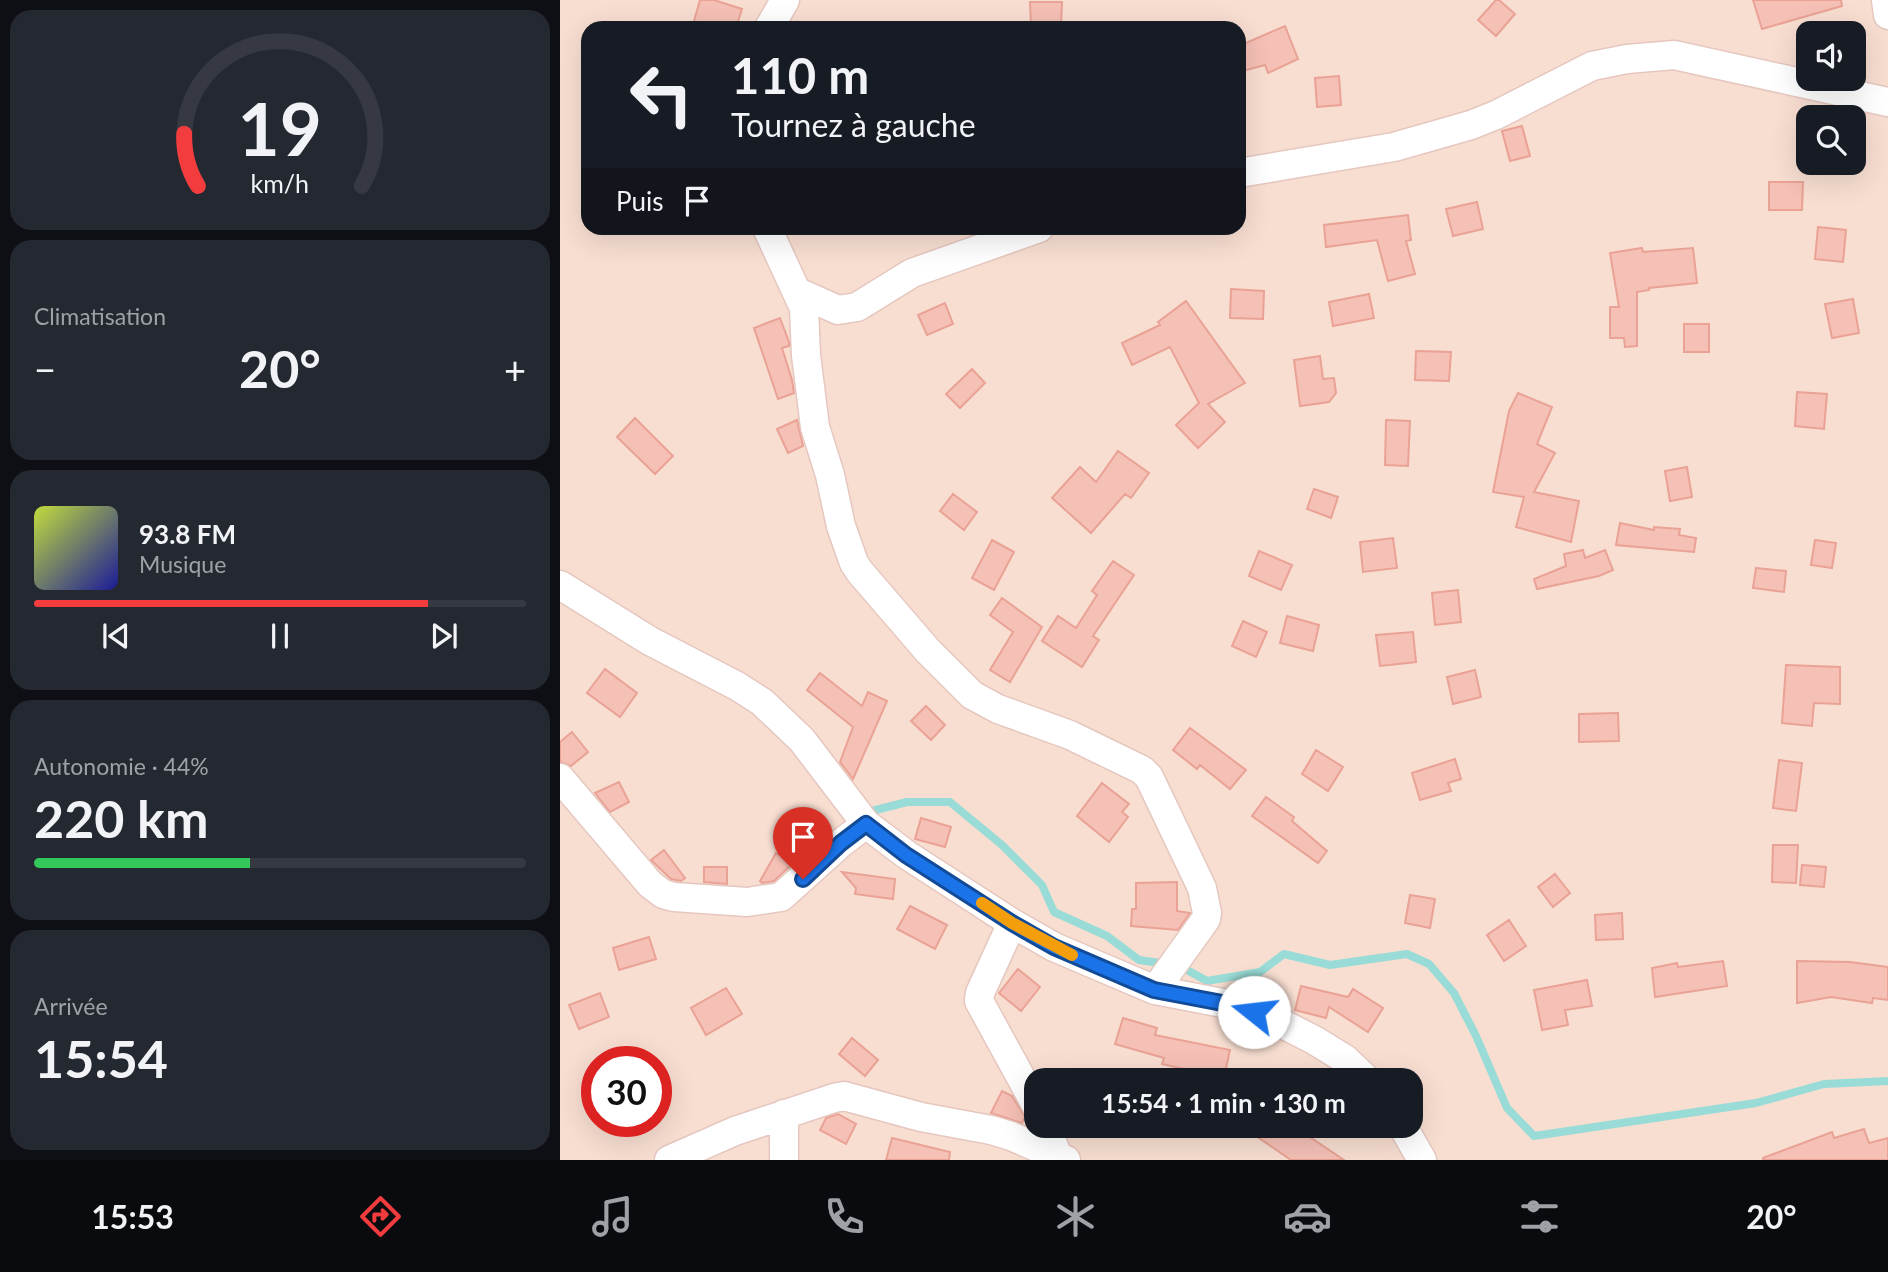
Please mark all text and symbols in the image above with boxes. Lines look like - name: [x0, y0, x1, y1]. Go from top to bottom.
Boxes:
- map controls: [1796, 21, 1866, 175]
- button: sound: [1796, 21, 1866, 91]
- text: 110 m: [731, 46, 869, 104]
- icon: left: [616, 49, 707, 140]
- text: 19: [238, 84, 322, 172]
- text: Tournez à gauche: [731, 105, 976, 144]
- button: search: [1796, 105, 1866, 175]
- text: km/h: [251, 168, 309, 198]
- icon: arrive: [678, 182, 716, 220]
- text: Puis: [616, 185, 664, 217]
- text: Climatisation: [34, 302, 166, 330]
- text: 20°: [239, 337, 321, 399]
- text: −: [34, 346, 56, 392]
- text: +: [504, 346, 526, 392]
- text: 93.8 FM: [139, 518, 236, 550]
- text: Musique: [139, 550, 226, 578]
- icon: previous: [97, 617, 135, 655]
- icon: pause: [261, 617, 299, 655]
- icon: next: [425, 617, 463, 655]
- text: Autonomie · 44%: [34, 752, 209, 780]
- text: 220 km: [34, 787, 208, 849]
- pin: [773, 807, 833, 879]
- icon: arrive: [784, 818, 822, 856]
- position arrow: [1217, 975, 1291, 1049]
- text: Arrivée: [34, 992, 108, 1020]
- text: 15:54: [34, 1027, 168, 1089]
- speed limit sign: 30: [581, 1046, 672, 1137]
- text: 15:54 · 1 min · 130 m: [1101, 1087, 1346, 1119]
- icon: directions: [356, 1192, 405, 1241]
- icon: music: [588, 1192, 637, 1241]
- icon: phone: [820, 1192, 869, 1241]
- icon: climate: [1051, 1192, 1100, 1241]
- icon: car: [1283, 1192, 1332, 1241]
- icon: filters: [1515, 1192, 1564, 1241]
- text: 15:53: [91, 1197, 174, 1236]
- text: 20°: [1746, 1197, 1797, 1236]

